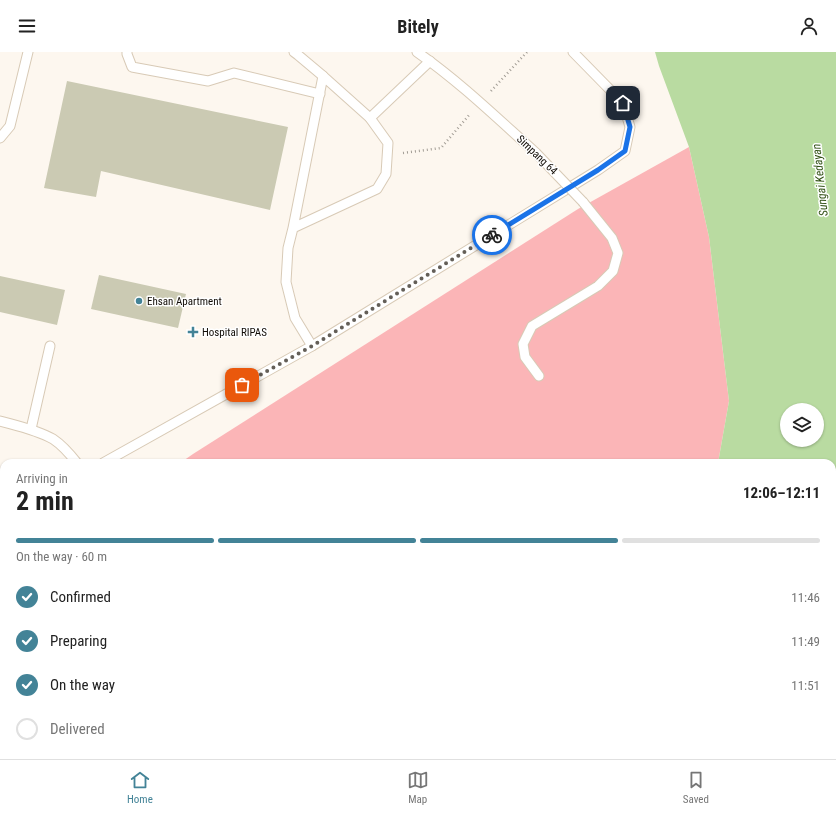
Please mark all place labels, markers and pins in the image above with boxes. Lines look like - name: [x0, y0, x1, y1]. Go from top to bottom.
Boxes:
- pin: [606, 86, 640, 120]
- place label: Ehsan Apartment: [147, 295, 222, 308]
- marker: Ehsan Apartment: [134, 296, 144, 306]
- marker: Hospital RIPAS: [187, 326, 199, 338]
- place label: Hospital RIPAS: [202, 326, 267, 339]
- pin: [225, 368, 259, 402]

